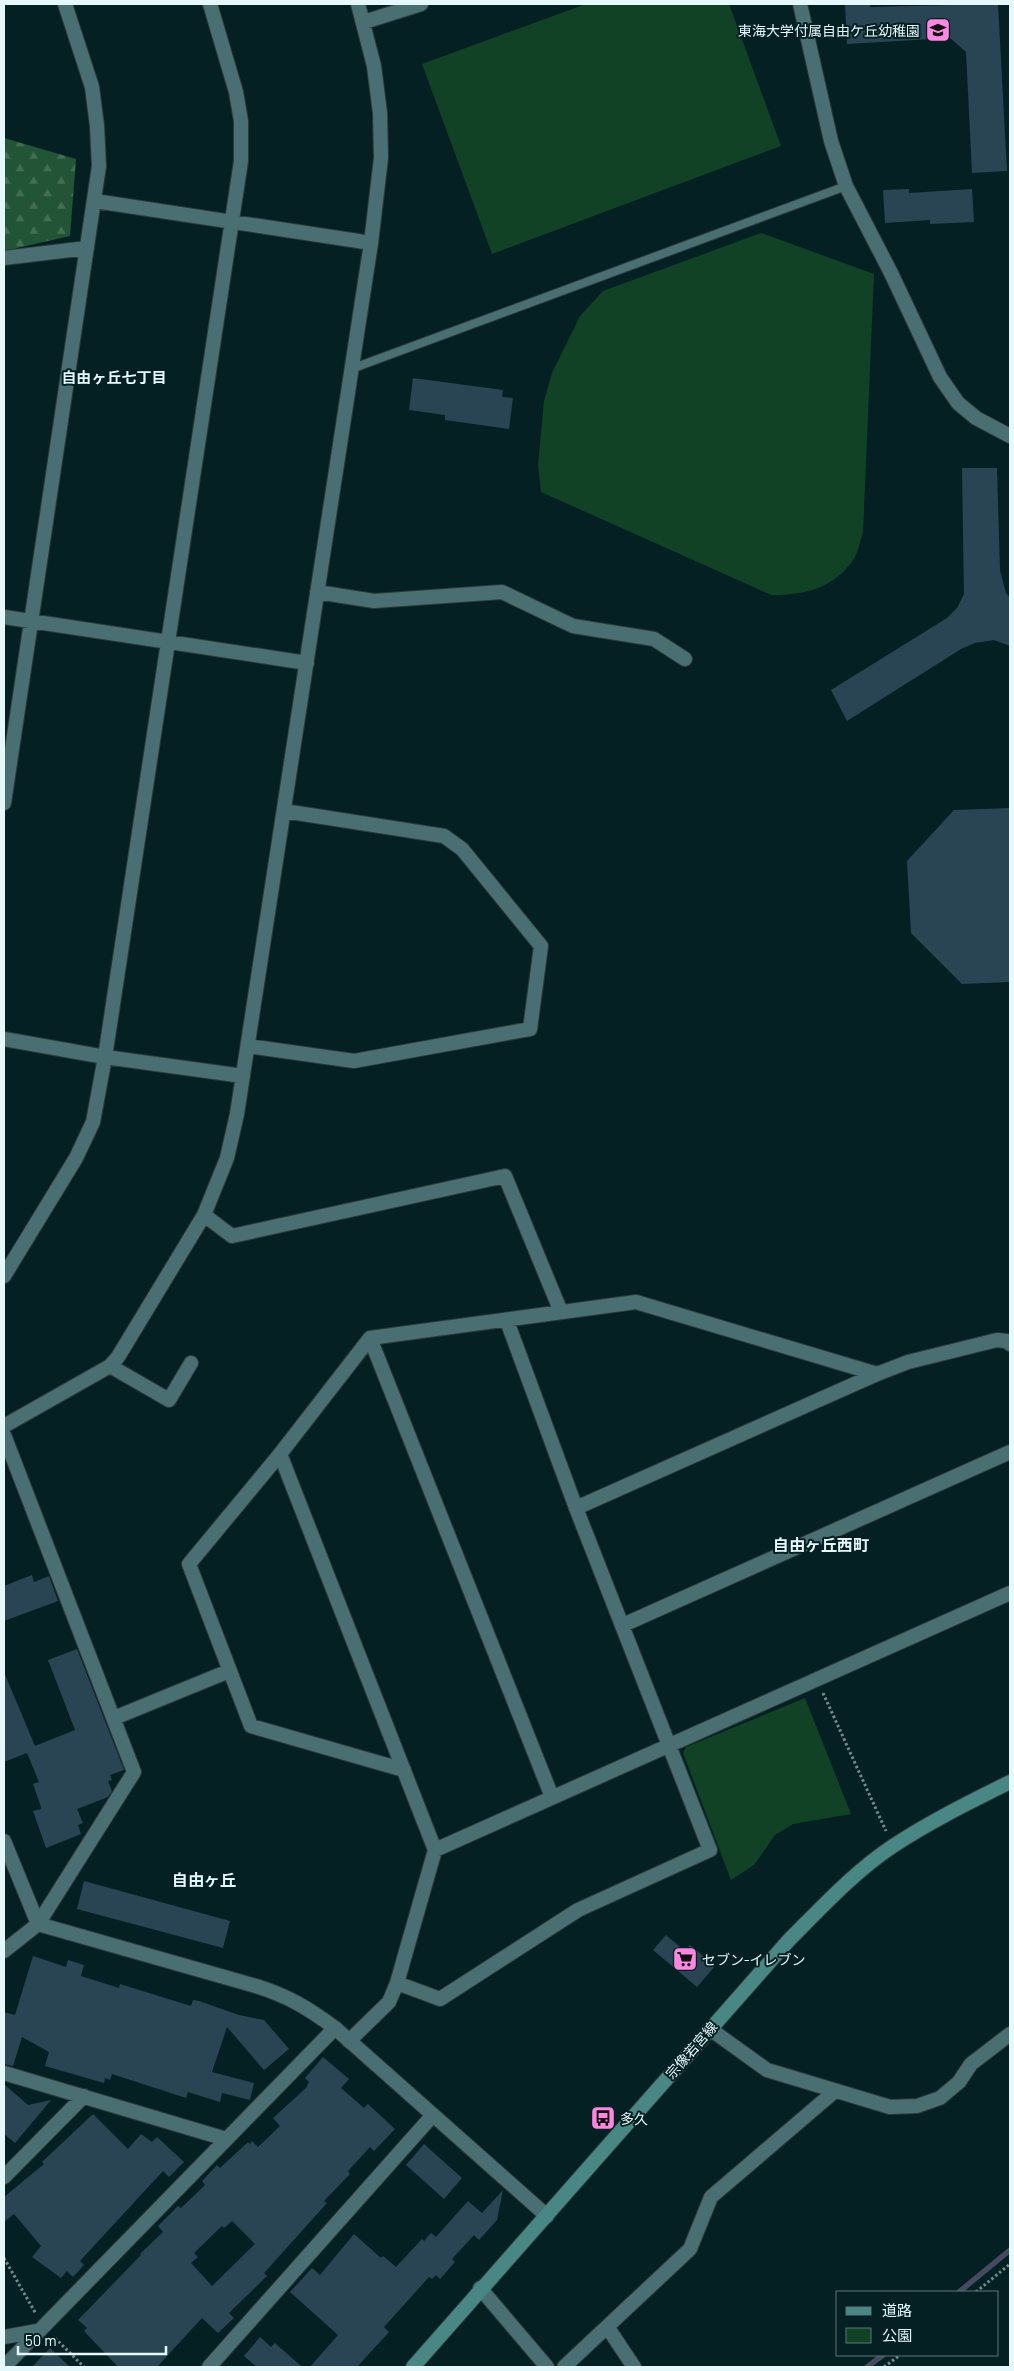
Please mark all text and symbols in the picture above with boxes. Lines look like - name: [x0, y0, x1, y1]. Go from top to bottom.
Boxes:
- school or university icon: 東海大学付属自由ケ丘幼稚園: [925, 17, 951, 43]
- place label: 東海大学付属自由ケ丘幼稚園: [738, 22, 920, 39]
- district label: 自由ヶ丘七丁目: [61, 368, 167, 386]
- district label: 自由ヶ丘西町: [773, 1535, 869, 1554]
- district label: 自由ヶ丘: [172, 1870, 236, 1889]
- supermarket icon: セブン-イレブン: [672, 1946, 698, 1972]
- place label: セブン-イレブン: [702, 1951, 806, 1968]
- street label: 宗像若宮線: [662, 2018, 720, 2082]
- bus stop icon: 多久: [590, 2105, 616, 2131]
- place label: 多久: [620, 2110, 648, 2127]
- legend: [836, 2291, 999, 2356]
- text: 道路: [882, 2301, 912, 2319]
- scale bar: [18, 2324, 165, 2356]
- text: 公園: [882, 2326, 912, 2344]
- text: 50 m: [25, 2331, 57, 2349]

